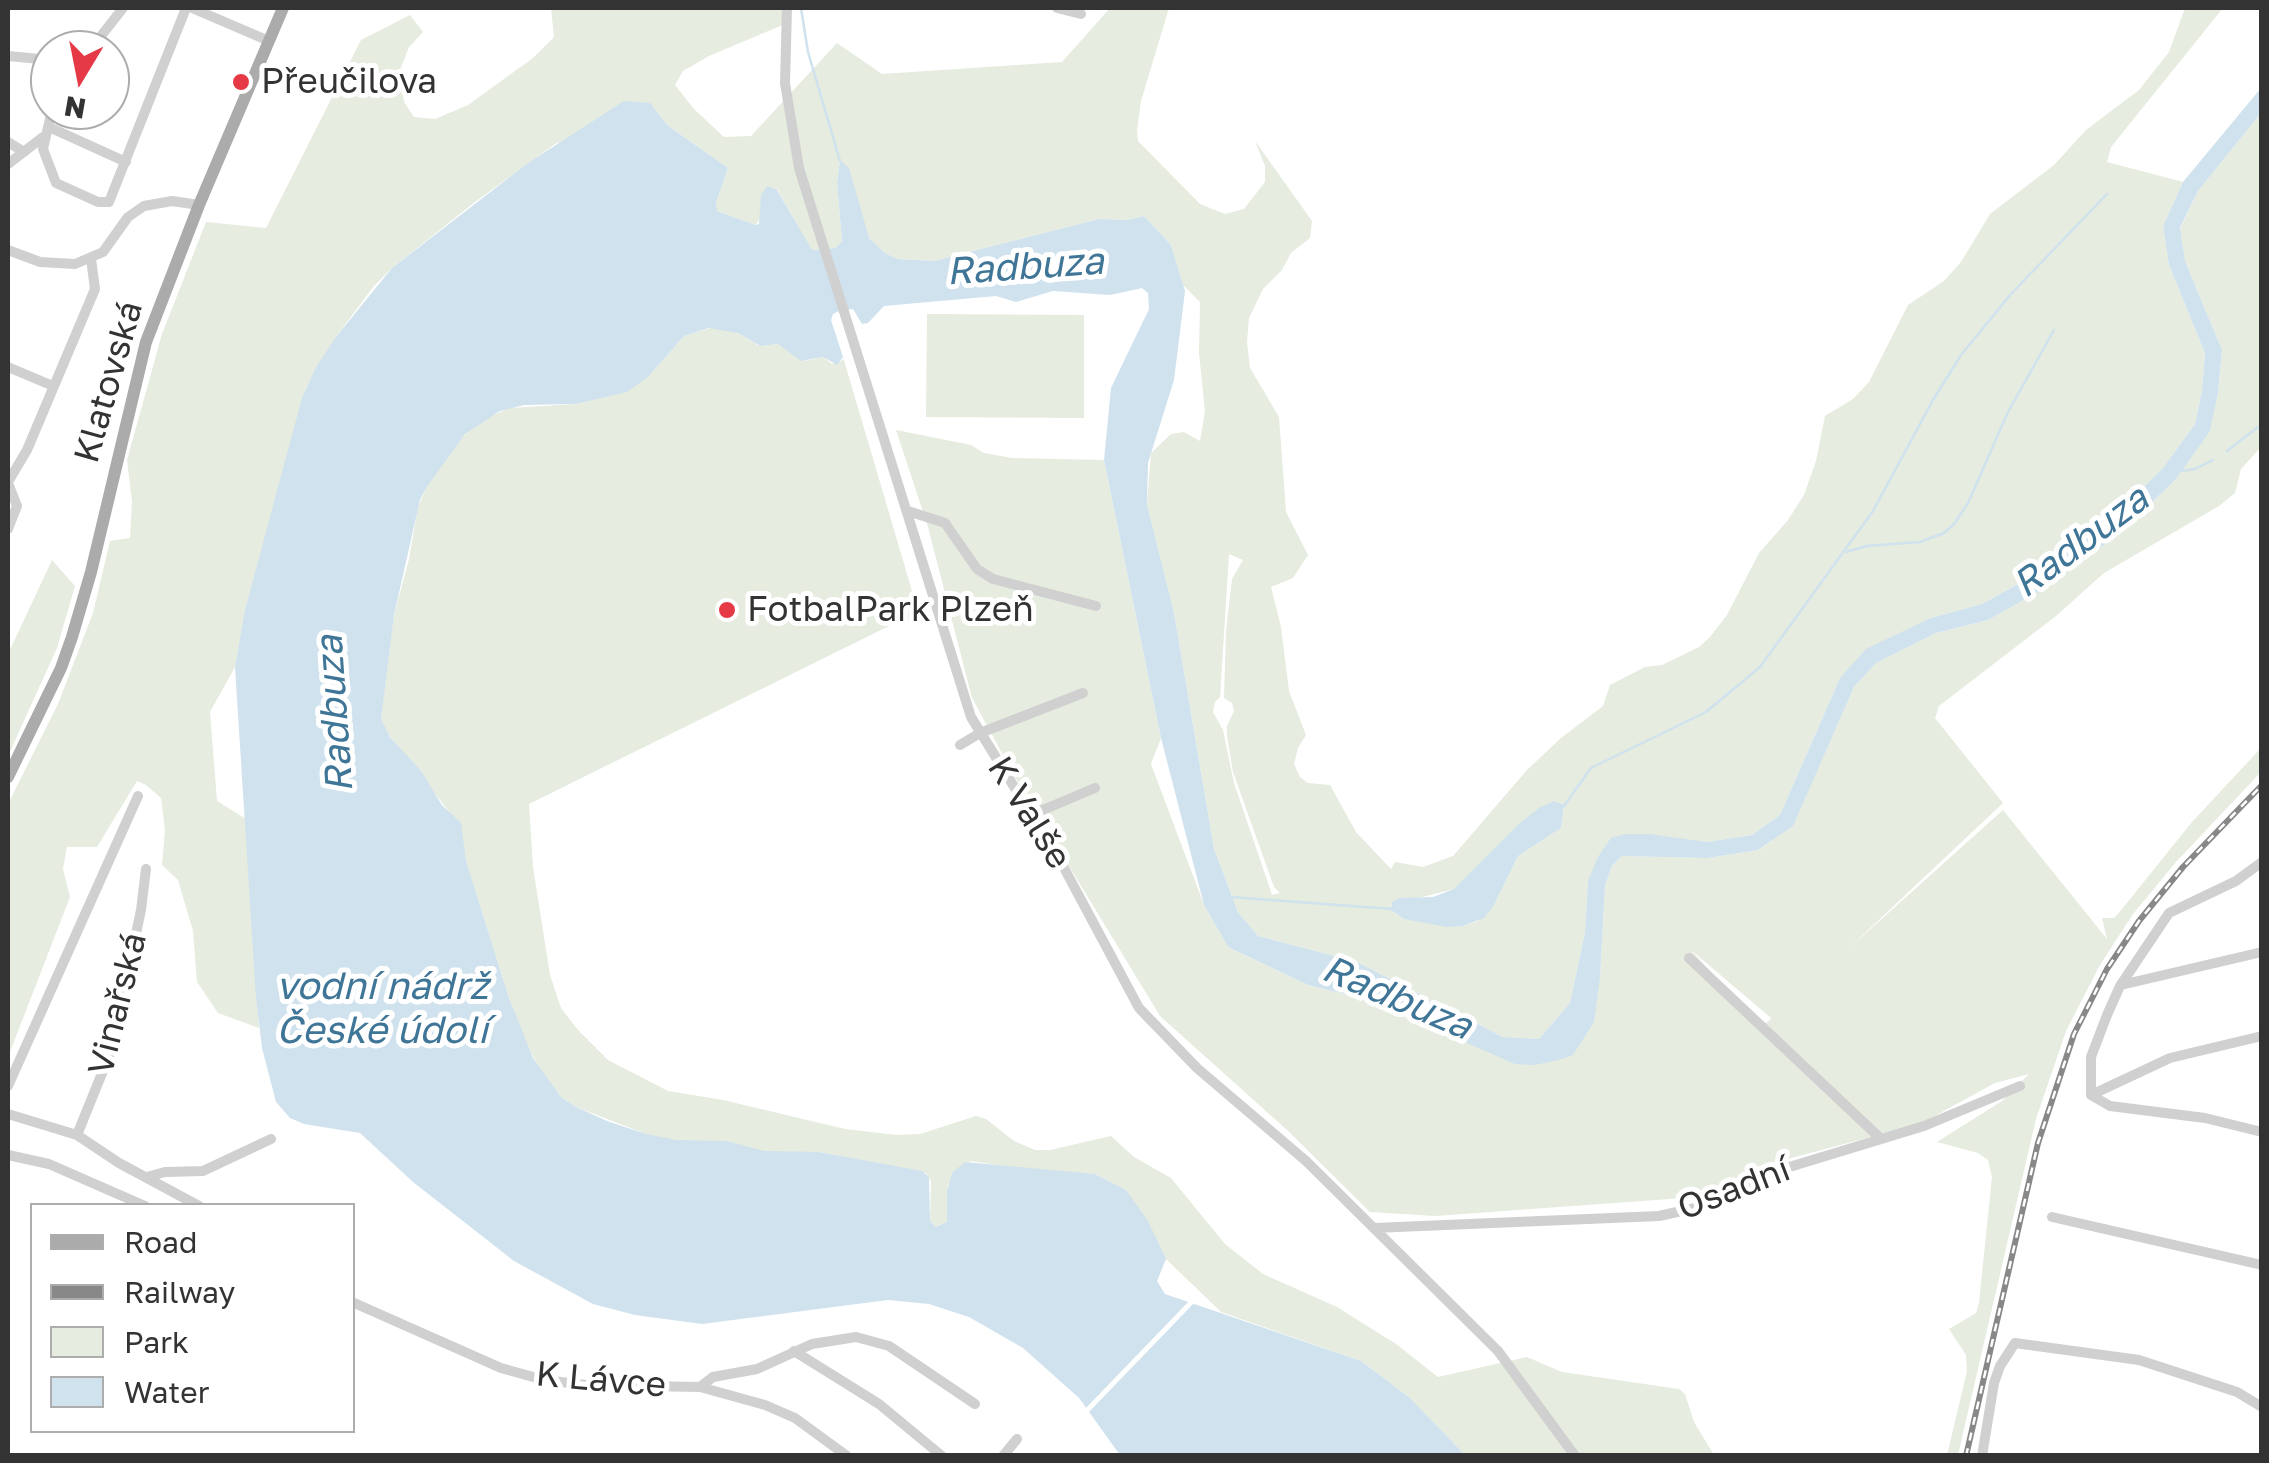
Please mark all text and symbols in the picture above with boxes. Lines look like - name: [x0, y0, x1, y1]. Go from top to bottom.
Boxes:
- north arrow: [30, 30, 130, 130]
- place label: Přeučilova: [261, 61, 437, 103]
- marker: Přeučilova: [230, 71, 252, 93]
- text: N: [62, 90, 88, 126]
- water label: Radbuza: [945, 239, 1105, 295]
- street label: Klatovská: [66, 296, 152, 468]
- water label: Radbuza: [2004, 476, 2158, 608]
- place label: FotbalPark Plzeň: [747, 589, 1034, 631]
- marker: FotbalPark Plzeň: [716, 599, 738, 621]
- water label: Radbuza: [307, 634, 363, 794]
- street label: K Valše: [978, 749, 1080, 877]
- street label: Vinařská: [80, 928, 156, 1080]
- water label: Radbuza: [1316, 946, 1478, 1050]
- water label: vodní nádrž České údolí: [276, 964, 488, 1054]
- street label: Osadní: [1672, 1148, 1796, 1230]
- legend: [30, 1203, 355, 1433]
- text: Road: [124, 1224, 198, 1260]
- text: Railway: [124, 1274, 235, 1310]
- text: Park: [124, 1324, 189, 1360]
- street label: K Lávce: [534, 1353, 668, 1407]
- text: Water: [124, 1374, 209, 1410]

